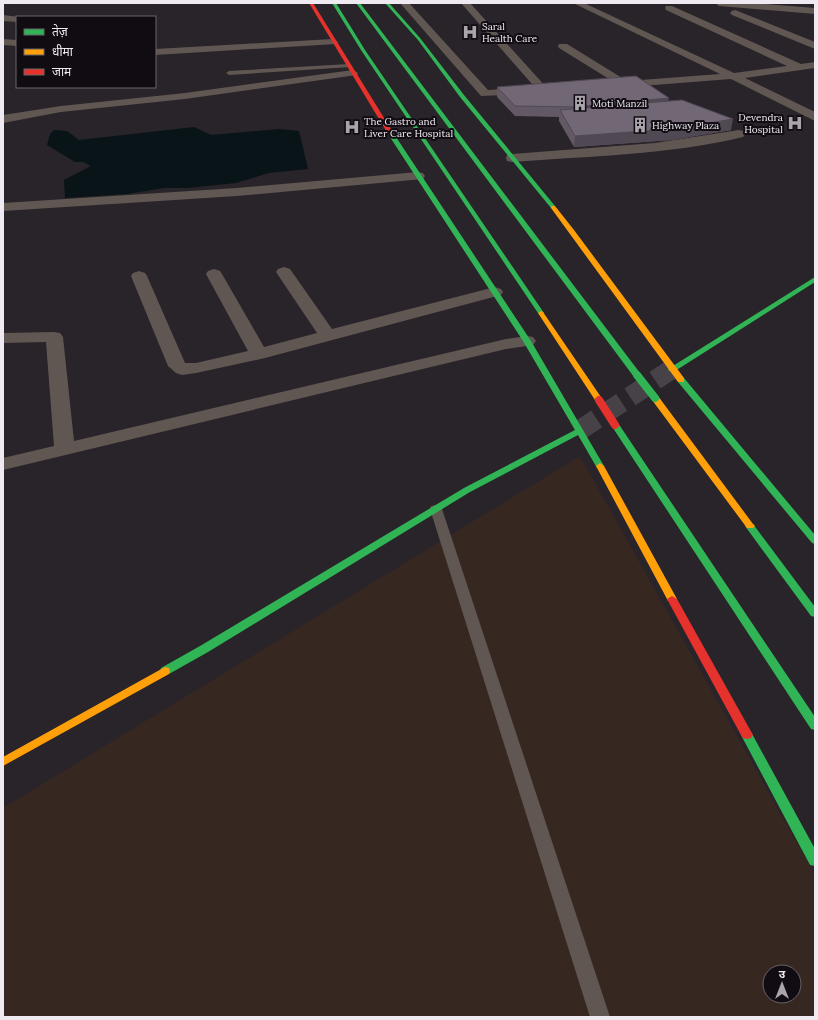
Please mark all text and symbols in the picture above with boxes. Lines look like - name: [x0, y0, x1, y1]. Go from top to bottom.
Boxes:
- legend: [16, 16, 156, 88]
- place label: Saral Health Care: [482, 20, 538, 45]
- hospital icon: Saral Health Care: [461, 23, 479, 41]
- text: तेज़: [52, 24, 69, 39]
- text: धीमा: [52, 44, 74, 59]
- text: जाम: [52, 64, 72, 79]
- building icon: Moti Manzil: [571, 94, 589, 112]
- place label: Moti Manzil: [592, 97, 648, 110]
- place label: Devendra Hospital: [738, 111, 783, 136]
- hospital icon: Devendra Hospital: [786, 114, 804, 132]
- place label: The Gastro and Liver Care Hospital: [364, 115, 453, 140]
- building icon: Highway Plaza: [631, 116, 649, 134]
- hospital icon: The Gastro and Liver Care Hospital: [343, 118, 361, 136]
- place label: Highway Plaza: [652, 119, 719, 132]
- north arrow: [762, 964, 802, 1004]
- text: उ: [779, 967, 786, 981]

